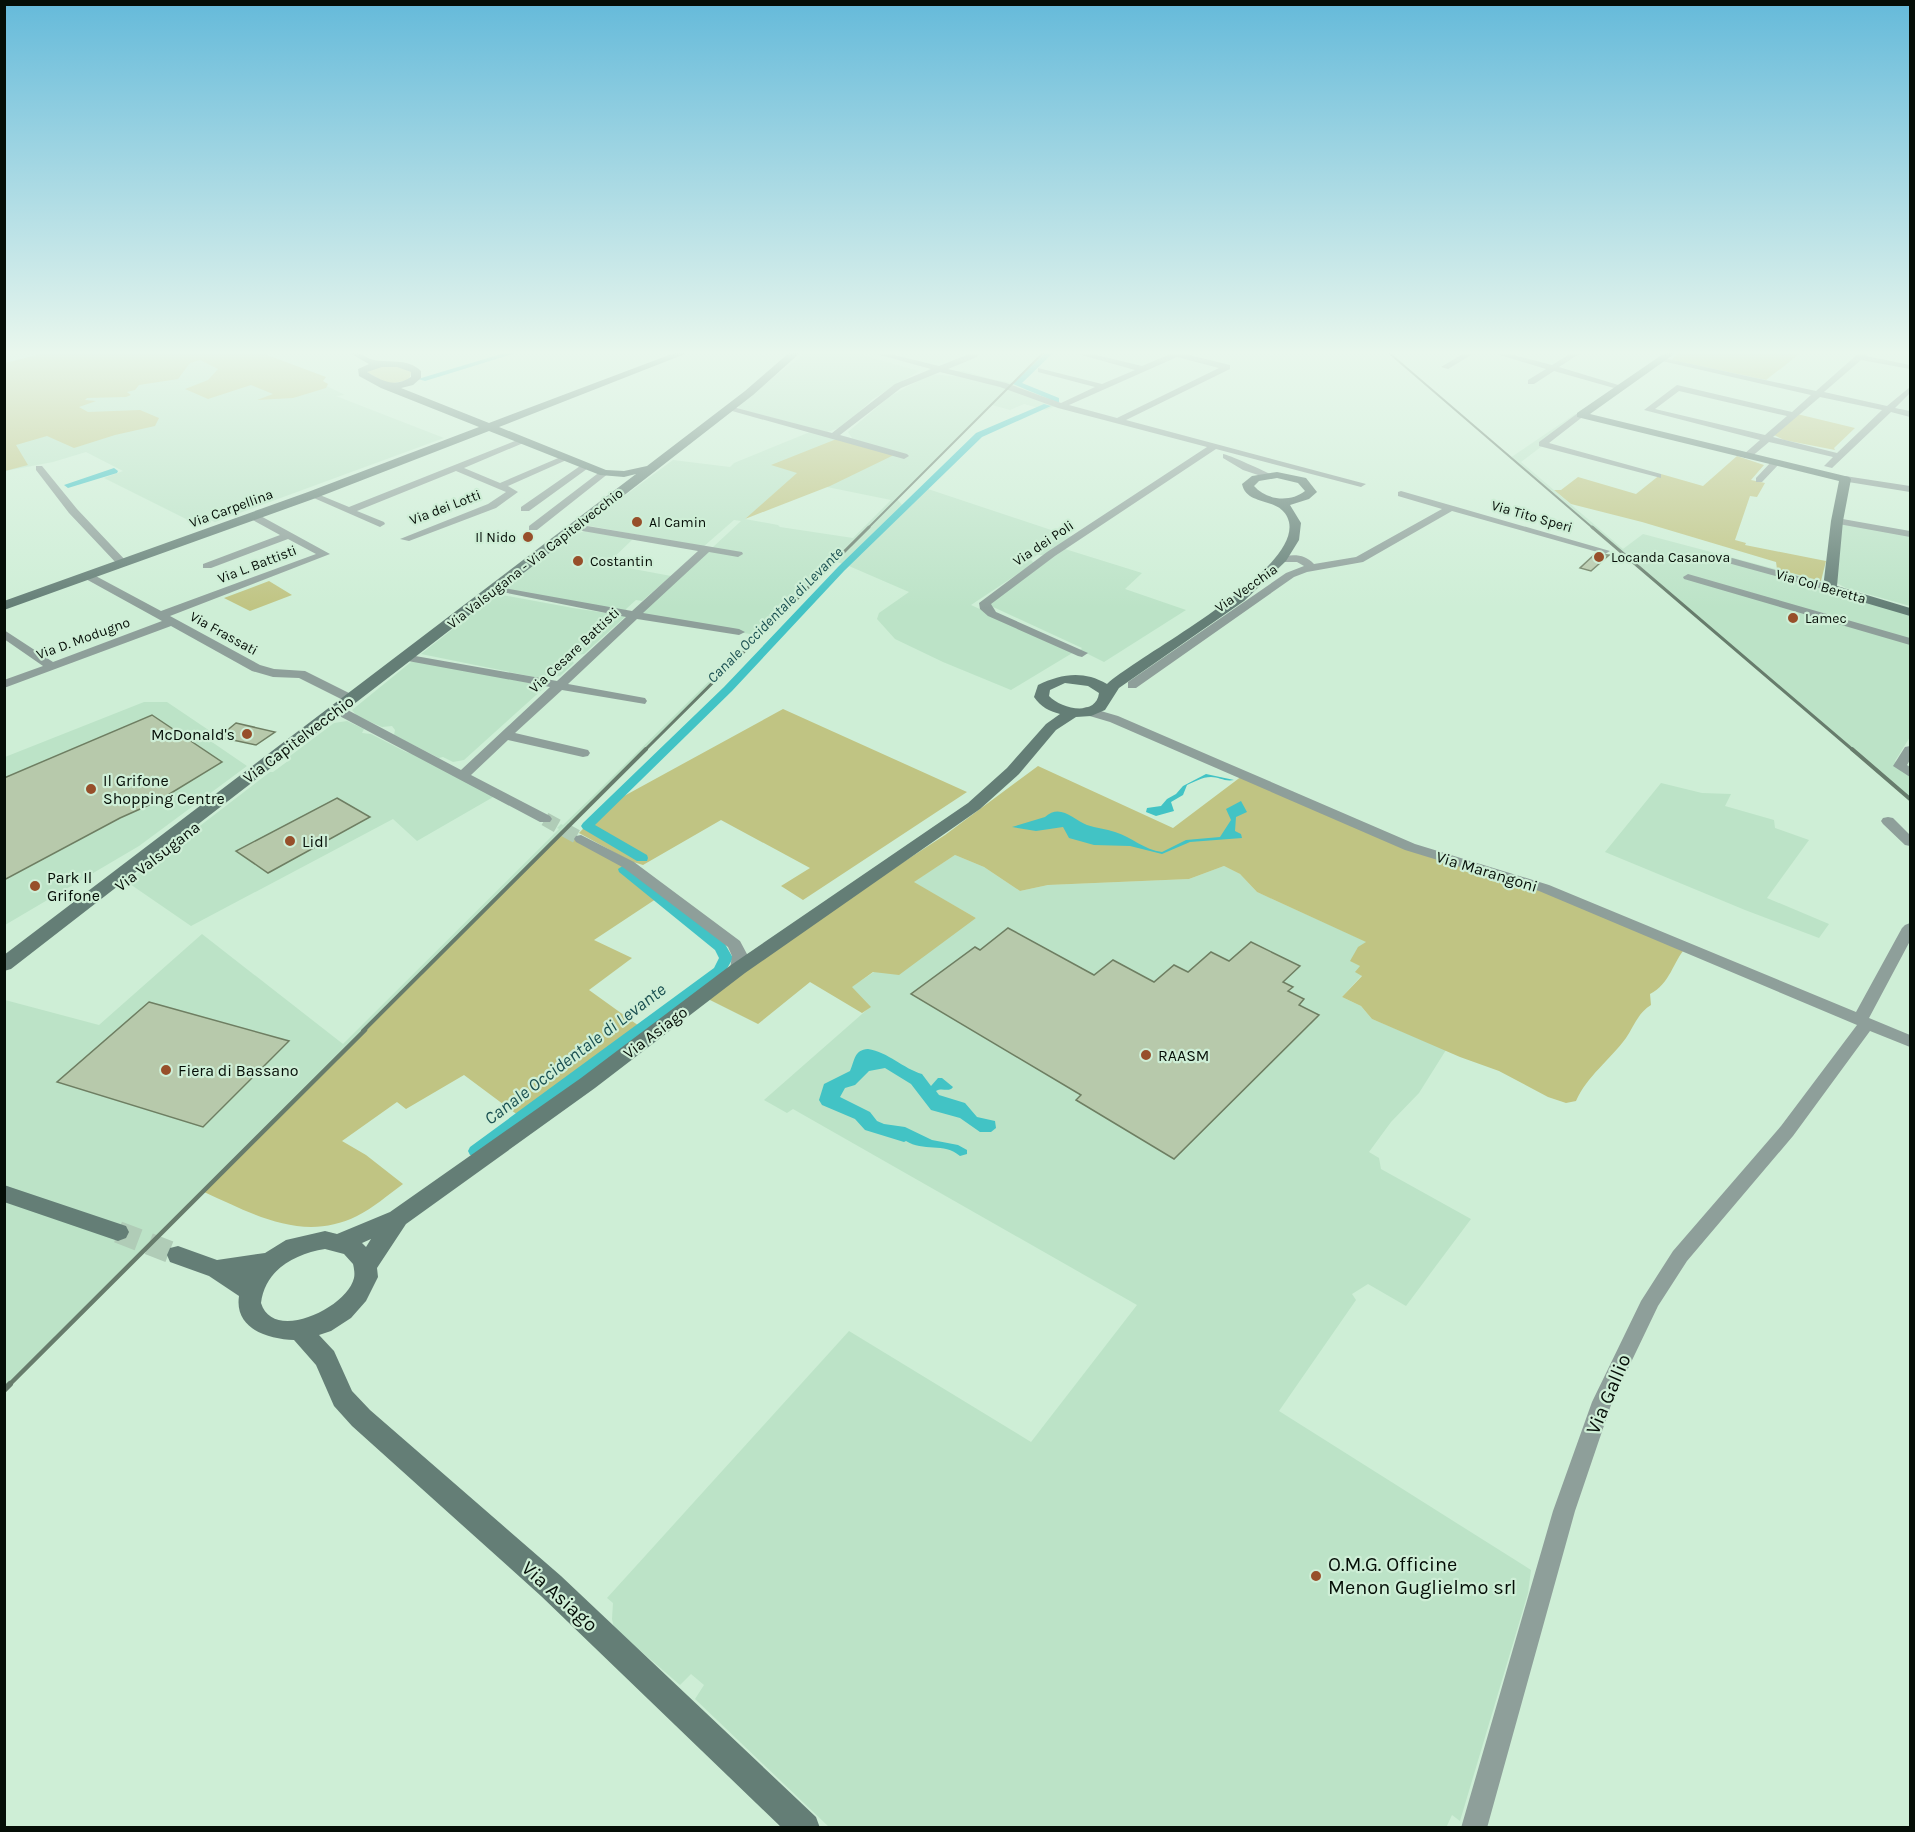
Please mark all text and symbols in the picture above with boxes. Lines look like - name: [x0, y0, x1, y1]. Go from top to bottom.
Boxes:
- street label: Via Valsugana - Via Capitelvecchio: [444, 484, 627, 632]
- street label: Via Carpellina: [187, 485, 275, 532]
- street label: Via dei Lotti: [407, 486, 483, 529]
- street label: Via Tito Speri: [1489, 497, 1574, 536]
- place label: Al Camin: [649, 514, 706, 531]
- marker: Al Camin: [630, 515, 644, 529]
- street label: Via dei Poli: [1010, 517, 1077, 570]
- place label: Il Nido: [475, 529, 516, 546]
- marker: Il Nido: [521, 530, 535, 544]
- street label: Via L. Battisti: [215, 542, 299, 587]
- water label: Canale Occidentale di Levante: [703, 543, 847, 687]
- place label: Locanda Casanova: [1611, 549, 1730, 566]
- marker: Locanda Casanova: [1592, 550, 1606, 564]
- place label: Costantin: [590, 553, 653, 570]
- marker: Costantin: [571, 554, 585, 568]
- street label: Via Vecchia: [1212, 561, 1281, 616]
- street label: Via Col Beretta: [1774, 566, 1868, 607]
- street label: Via Cesare Battisti: [526, 604, 623, 697]
- street label: Via Frassati: [187, 608, 261, 659]
- place label: Lamec: [1805, 610, 1847, 627]
- marker: Lamec: [1786, 611, 1800, 625]
- street label: Via D. Modugno: [34, 614, 132, 663]
- street label: Via Capitelvecchio: [239, 692, 357, 787]
- place label: McDonald's: [151, 725, 235, 744]
- marker: McDonald's: [240, 727, 254, 741]
- place label: Il Grifone Shopping Centre: [103, 771, 225, 808]
- marker: Il Grifone Shopping Centre: [84, 782, 98, 796]
- street label: Via Valsugana: [111, 817, 204, 895]
- place label: Lidl: [302, 832, 328, 851]
- marker: Lidl: [283, 834, 297, 848]
- street label: Via Marangoni: [1434, 847, 1540, 896]
- place label: Park Il Grifone: [47, 868, 100, 905]
- marker: Park Il Grifone: [28, 879, 42, 893]
- water label: Canale Occidentale di Levante: [480, 978, 670, 1130]
- street label: Via Asiago: [620, 1002, 691, 1063]
- place label: RAASM: [1158, 1046, 1209, 1065]
- marker: RAASM: [1139, 1048, 1153, 1062]
- place label: Fiera di Bassano: [178, 1061, 299, 1080]
- marker: Fiera di Bassano: [159, 1063, 173, 1077]
- street label: Via Gallio: [1581, 1351, 1636, 1438]
- place label: O.M.G. Officine Menon Guglielmo srl: [1328, 1553, 1516, 1599]
- street label: Via Asiago: [517, 1556, 602, 1636]
- marker: O.M.G. Officine Menon Guglielmo srl: [1309, 1569, 1323, 1583]

